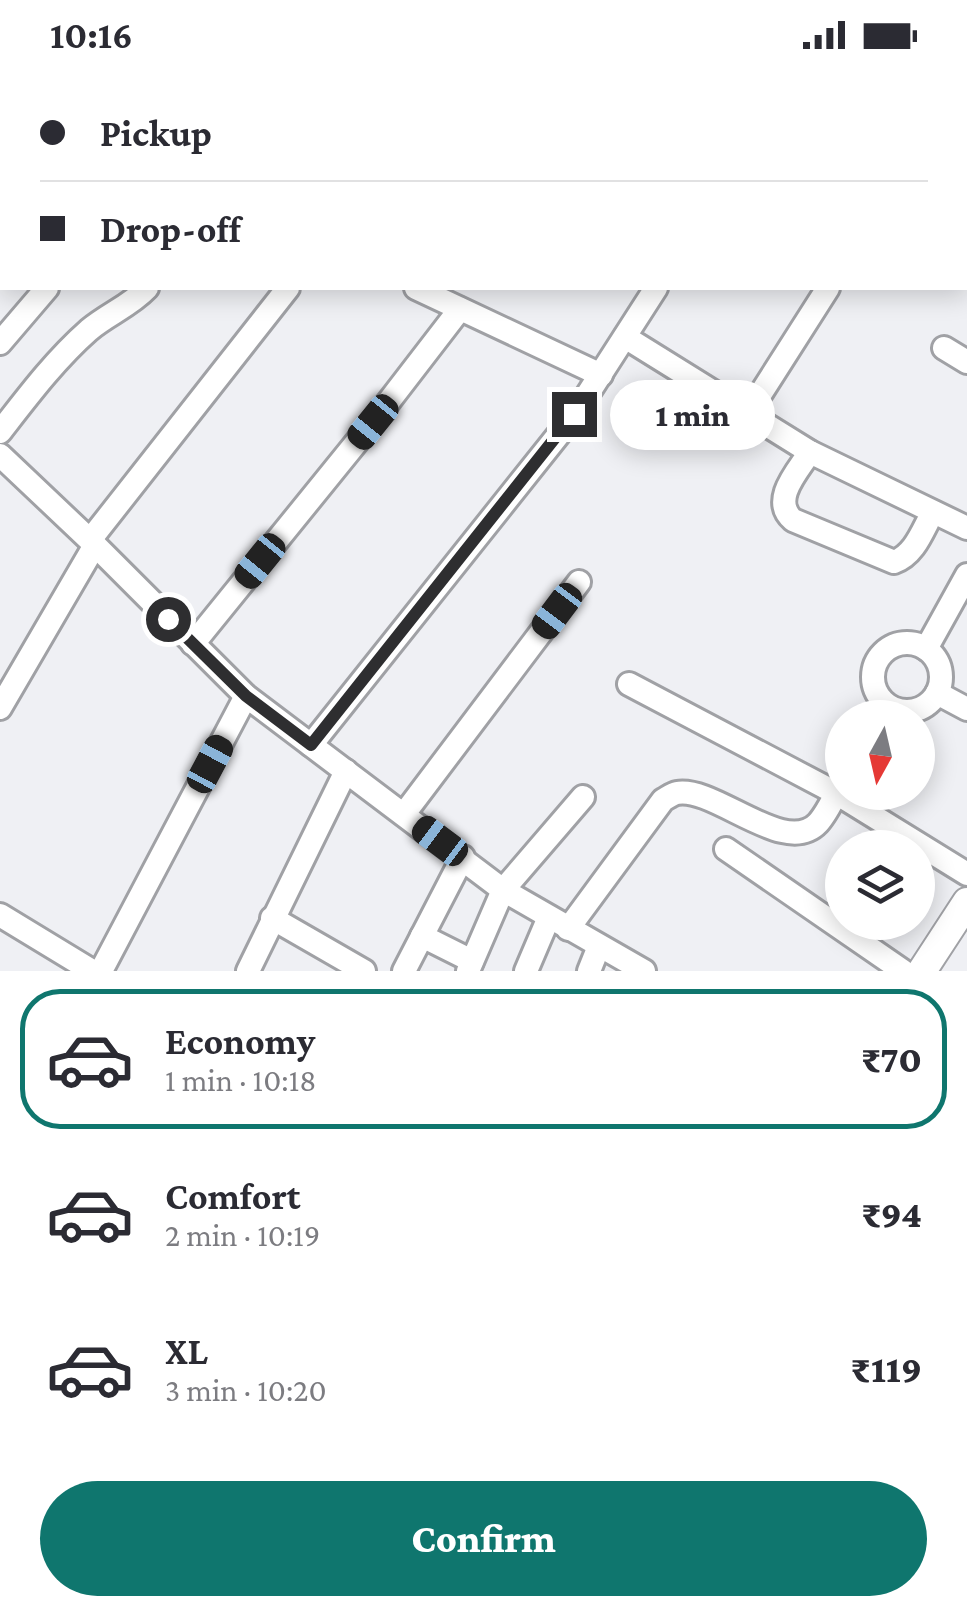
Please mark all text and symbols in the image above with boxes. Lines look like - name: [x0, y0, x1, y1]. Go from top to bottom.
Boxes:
- text: 10:16: [50, 14, 133, 56]
- text: Pickup: [100, 112, 212, 154]
- text: Drop-off: [100, 208, 241, 250]
- callout: 1 min: [609, 379, 774, 449]
- car: [342, 389, 404, 455]
- route end: [552, 392, 597, 437]
- text: 1 min: [655, 397, 730, 433]
- car: [229, 528, 291, 594]
- car: [527, 578, 587, 644]
- route start: [146, 597, 191, 642]
- north arrow: [825, 700, 935, 810]
- map controls: [825, 700, 935, 940]
- car: [183, 730, 237, 798]
- car: [407, 811, 473, 871]
- button: layers: [825, 830, 935, 940]
- icon: car: [45, 1014, 135, 1104]
- text: Economy: [165, 1020, 315, 1062]
- text: ₹70: [861, 1038, 922, 1080]
- text: 1 min · 10:18: [165, 1062, 316, 1098]
- icon: car: [45, 1169, 135, 1259]
- text: Comfort: [165, 1175, 301, 1217]
- text: ₹94: [861, 1193, 922, 1235]
- text: 2 min · 10:19: [165, 1217, 320, 1253]
- icon: car: [45, 1324, 135, 1414]
- text: XL: [165, 1330, 208, 1372]
- text: ₹119: [850, 1348, 922, 1390]
- text: 3 min · 10:20: [165, 1372, 327, 1408]
- button: Confirm: [40, 1481, 927, 1596]

